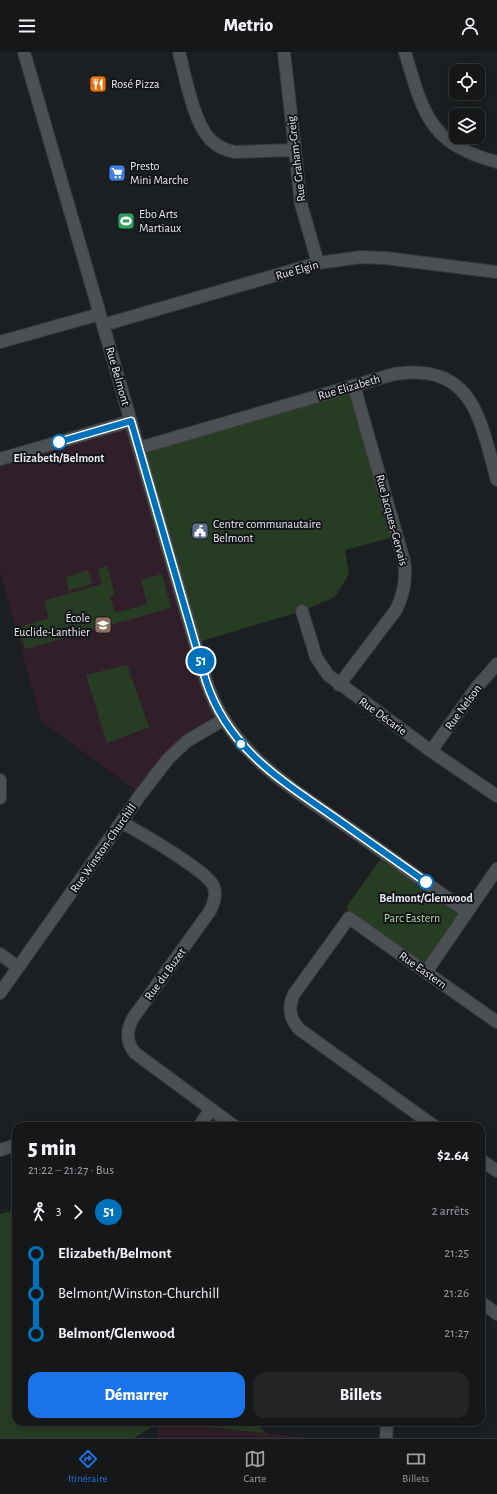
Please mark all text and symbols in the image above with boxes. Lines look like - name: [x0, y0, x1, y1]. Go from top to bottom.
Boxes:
- icon: menu: [16, 15, 38, 37]
- icon: person: [459, 15, 481, 37]
- text: Metrio: [224, 17, 273, 35]
- map controls: [449, 64, 485, 144]
- button: locate: [449, 64, 485, 100]
- restaurant icon: Rosé Pizza: [88, 74, 108, 94]
- place label: Rosé Pizza: [111, 78, 160, 90]
- button: layers: [449, 108, 485, 144]
- street label: Rue Graham-Greig: [285, 115, 307, 203]
- place label: Presto Mini Marche: [130, 160, 188, 186]
- supermarket icon: Presto Mini Marche: [107, 163, 127, 183]
- place label: Ebo Arts Martiaux: [139, 208, 181, 234]
- sports icon: Ebo Arts Martiaux: [116, 211, 136, 231]
- street label: Rue Elgin: [274, 258, 320, 282]
- street label: Rue Belmont: [104, 345, 132, 407]
- street label: Rue Elizabeth: [317, 372, 381, 402]
- marker: Elizabeth/Belmont: [51, 434, 67, 450]
- place label: Elizabeth/Belmont: [14, 452, 104, 464]
- street label: Rue Jacques-Gervais: [374, 473, 410, 567]
- place label: Centre communautaire Belmont: [213, 518, 321, 544]
- public building icon: Centre communautaire Belmont: [190, 521, 210, 541]
- place label: École Euclide-Lanthier: [14, 611, 90, 638]
- school or university icon: École Euclide-Lanthier: [93, 615, 113, 635]
- line badge: 51: [183, 648, 219, 674]
- text: 51: [195, 654, 207, 668]
- street label: Rue Nelson: [443, 682, 483, 732]
- street label: Rue Décarie: [357, 695, 409, 737]
- unlabelled marker: [235, 738, 247, 750]
- street label: Rue Winston-Churchill: [68, 801, 138, 895]
- marker: Belmont/Glenwood: [418, 874, 434, 890]
- place label: Belmont/Glenwood: [379, 892, 473, 904]
- park label: Parc Eastern: [384, 912, 440, 924]
- street label: Rue du Buzet: [142, 946, 188, 1002]
- street label: Rue Eastern: [397, 949, 449, 991]
- text: 5 min: [28, 1137, 76, 1159]
- text: $2.64: [437, 1148, 469, 1163]
- text: 21:22 – 21:27 · Bus: [28, 1164, 114, 1177]
- icon: walk: [28, 1201, 50, 1223]
- icon: forward: [67, 1201, 89, 1223]
- text: 3: [56, 1205, 61, 1218]
- text: 51: [103, 1205, 114, 1219]
- text: 2 arrêts: [432, 1205, 469, 1218]
- text: Elizabeth/Belmont: [58, 1246, 171, 1261]
- text: 21:25: [444, 1247, 469, 1260]
- text: Belmont/Winston-Churchill: [58, 1286, 220, 1301]
- text: 21:26: [444, 1287, 469, 1300]
- text: Belmont/Glenwood: [58, 1326, 175, 1341]
- text: 21:27: [444, 1327, 469, 1340]
- button: Démarrer: [28, 1372, 245, 1418]
- button: Billets: [253, 1372, 469, 1418]
- tab: Itinéraire: [68, 1448, 108, 1485]
- tab: Carte: [244, 1448, 266, 1485]
- tab: Billets: [402, 1448, 429, 1485]

